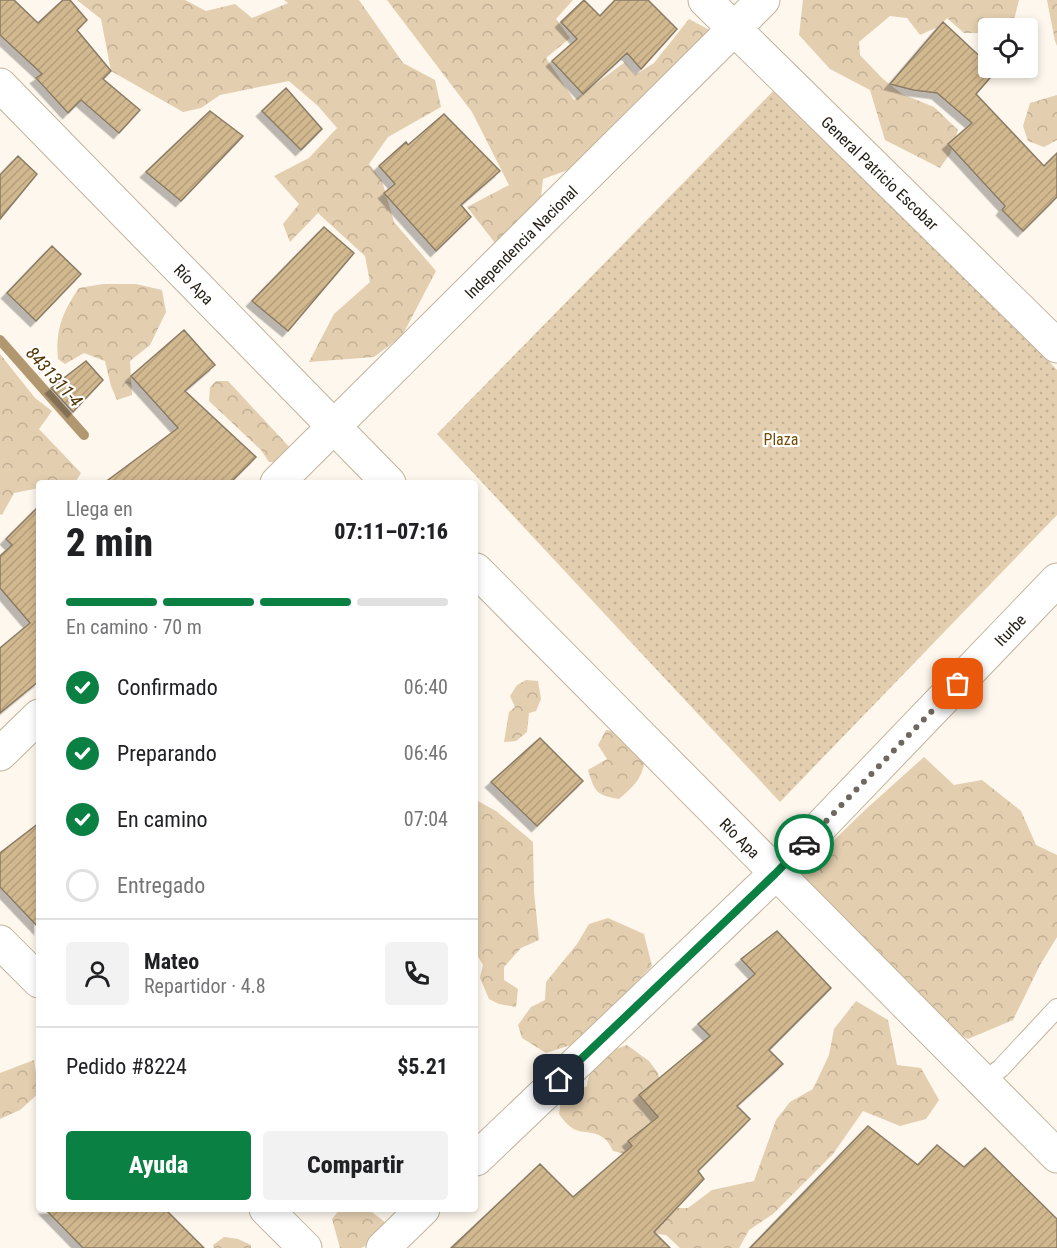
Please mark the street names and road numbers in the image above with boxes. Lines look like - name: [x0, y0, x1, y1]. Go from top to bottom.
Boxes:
- street label: General Patricio Escobar: [817, 113, 942, 234]
- street label: Independencia Nacional: [461, 182, 582, 303]
- street label: Río Apa: [170, 260, 217, 308]
- street label: Iturbe: [991, 611, 1030, 650]
- street label: Río Apa: [716, 814, 764, 862]

